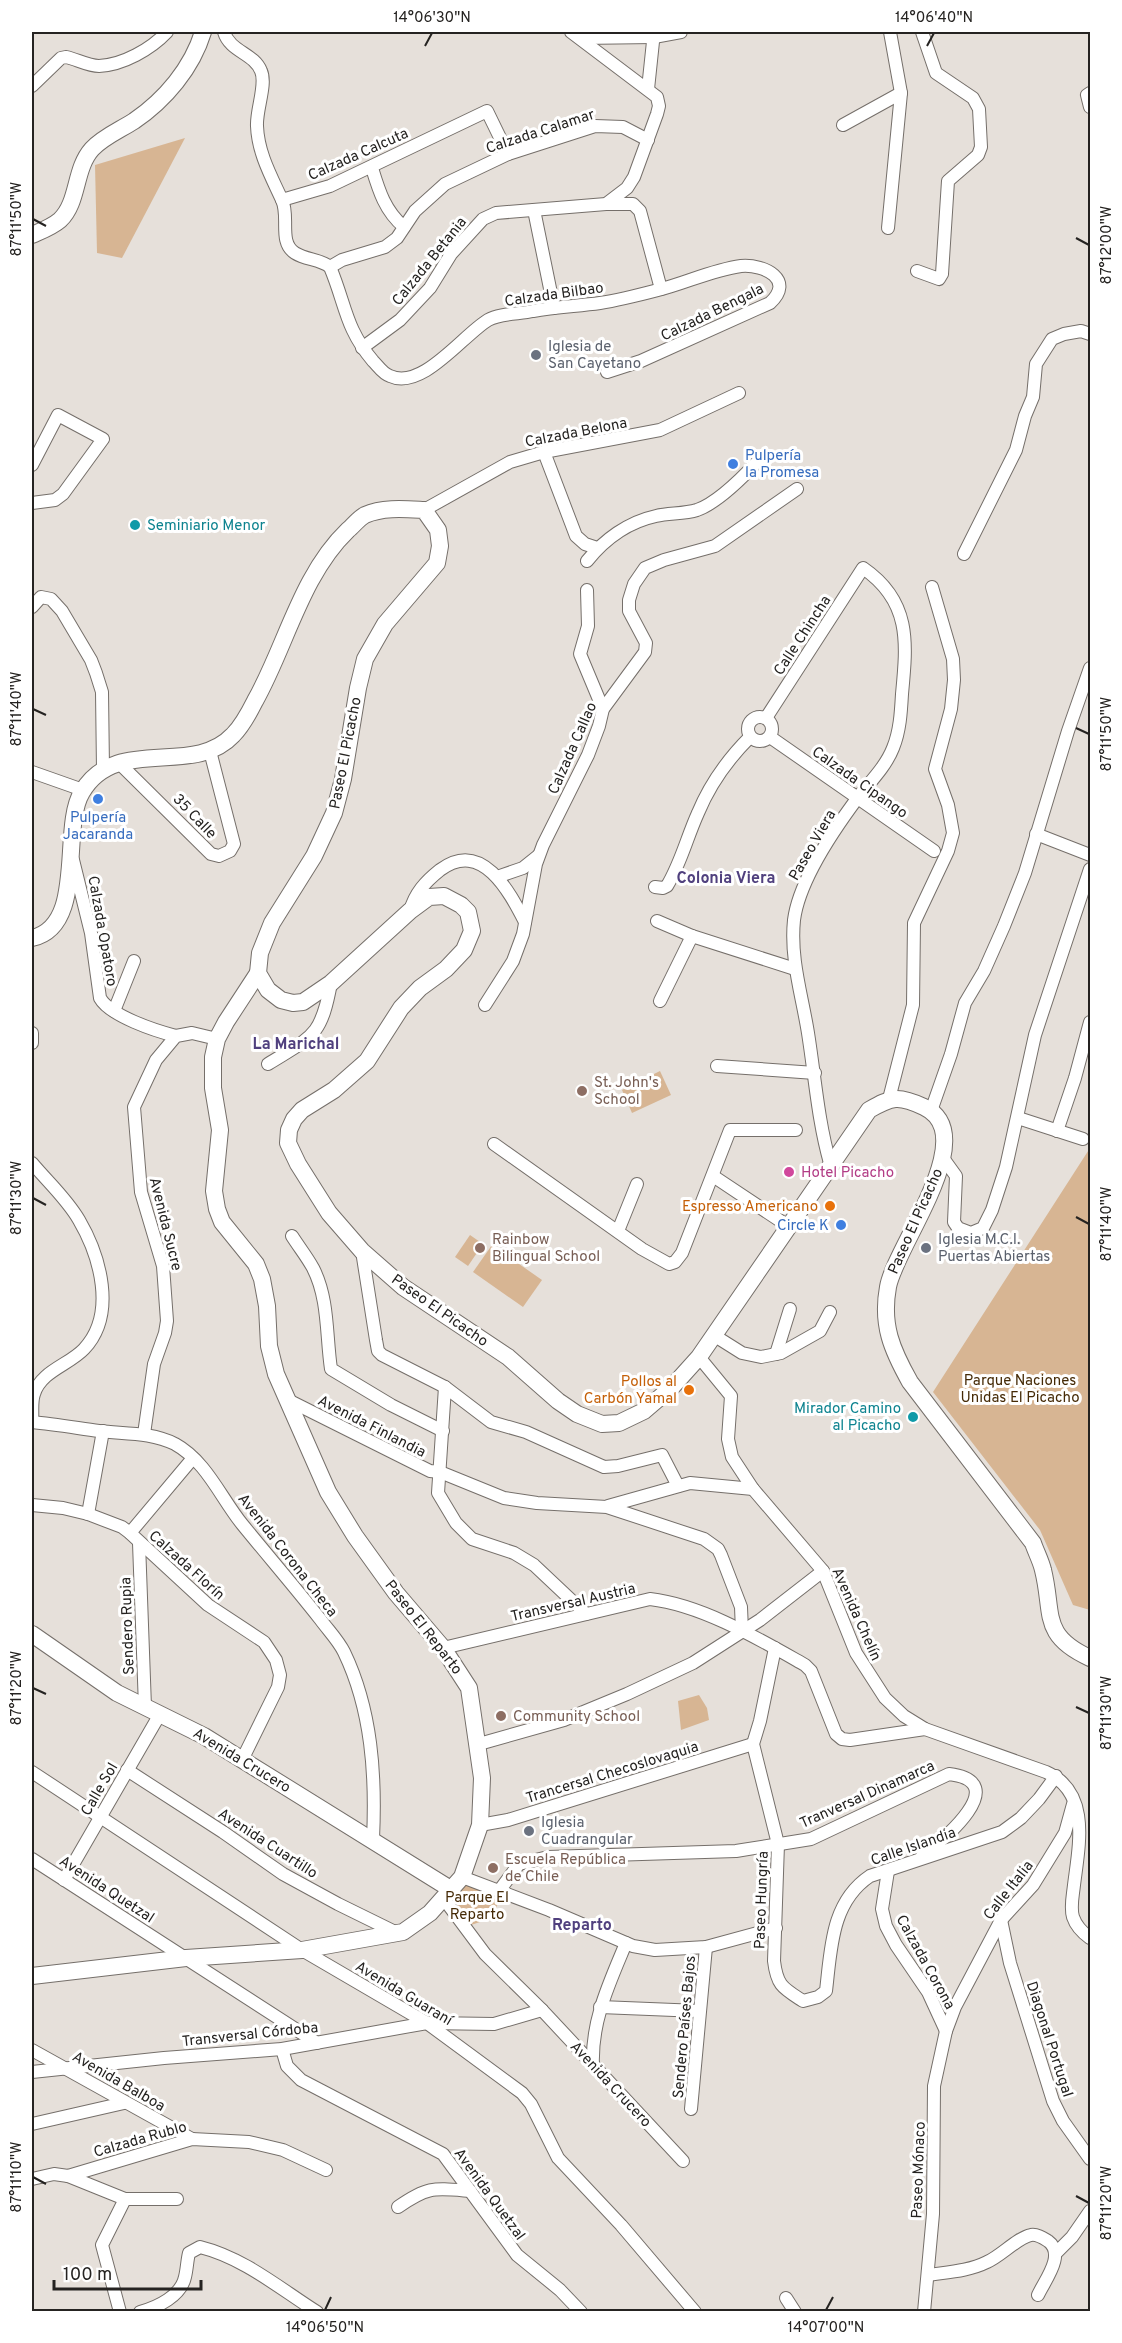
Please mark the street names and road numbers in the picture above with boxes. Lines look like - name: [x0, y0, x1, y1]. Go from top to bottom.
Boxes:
- street label: Calzada Calamar: [484, 106, 597, 159]
- street label: Calzada Calcuta: [306, 125, 412, 186]
- street label: Calzada Betania: [389, 214, 472, 310]
- street label: Calzada Bilbao: [503, 279, 605, 312]
- street label: Calzada Bengala: [658, 280, 767, 346]
- street label: Calzada Belona: [524, 414, 629, 453]
- street label: Calle Chincha: [770, 592, 836, 679]
- street label: Paseo El Picacho: [326, 696, 367, 811]
- street label: Calzada Callao: [545, 700, 602, 798]
- street label: Calzada Cipango: [808, 743, 911, 823]
- street label: 35 Calle: [168, 791, 220, 844]
- street label: Paseo Viera: [785, 807, 841, 885]
- street label: Calzada Opatoro: [82, 874, 121, 988]
- street label: Paseo El Picacho: [885, 1166, 948, 1277]
- street label: Avenida Sucre: [144, 1176, 185, 1273]
- street label: Paseo El Picacho: [387, 1271, 491, 1352]
- street label: Avenida Finlandia: [314, 1392, 429, 1463]
- street label: Avenida Corona Checa: [233, 1491, 341, 1621]
- street label: Calzada Florín: [144, 1527, 228, 1605]
- street label: Avenida Chelín: [827, 1565, 885, 1664]
- street label: Sendero Rupia: [117, 1577, 140, 1675]
- street label: Paseo El Reparto: [380, 1577, 466, 1679]
- street label: Transversal Austria: [509, 1580, 638, 1627]
- street label: Avenida Crucero: [189, 1725, 294, 1798]
- street label: Trancersal Checoslovaquia: [524, 1738, 701, 1809]
- street label: Tranversal Dinamarca: [797, 1757, 938, 1834]
- street label: Calle Sol: [78, 1760, 123, 1820]
- street label: Avenida Cuartillo: [214, 1805, 321, 1884]
- street label: Calle Islandia: [868, 1824, 959, 1871]
- street label: Paseo Hungría: [751, 1851, 774, 1949]
- street label: Avenida Quetzal: [55, 1852, 157, 1928]
- street label: Calle Italia: [980, 1857, 1038, 1924]
- street label: Calzada Corona: [891, 1912, 959, 2013]
- street label: Sendero Países Bajos: [670, 1955, 701, 2099]
- street label: Avenida Guaraní: [351, 1958, 456, 2031]
- street label: Diagonal Portugal: [1021, 1979, 1076, 2100]
- street label: Transversal Córdoba: [181, 2019, 319, 2052]
- street label: Avenida Crucero: [565, 2038, 655, 2132]
- street label: Avenida Balboa: [68, 2048, 168, 2117]
- street label: Calzada Rublo: [92, 2118, 189, 2163]
- street label: Paseo Mónaco: [908, 2121, 931, 2219]
- street label: Avenida Quetzal: [449, 2145, 529, 2245]

